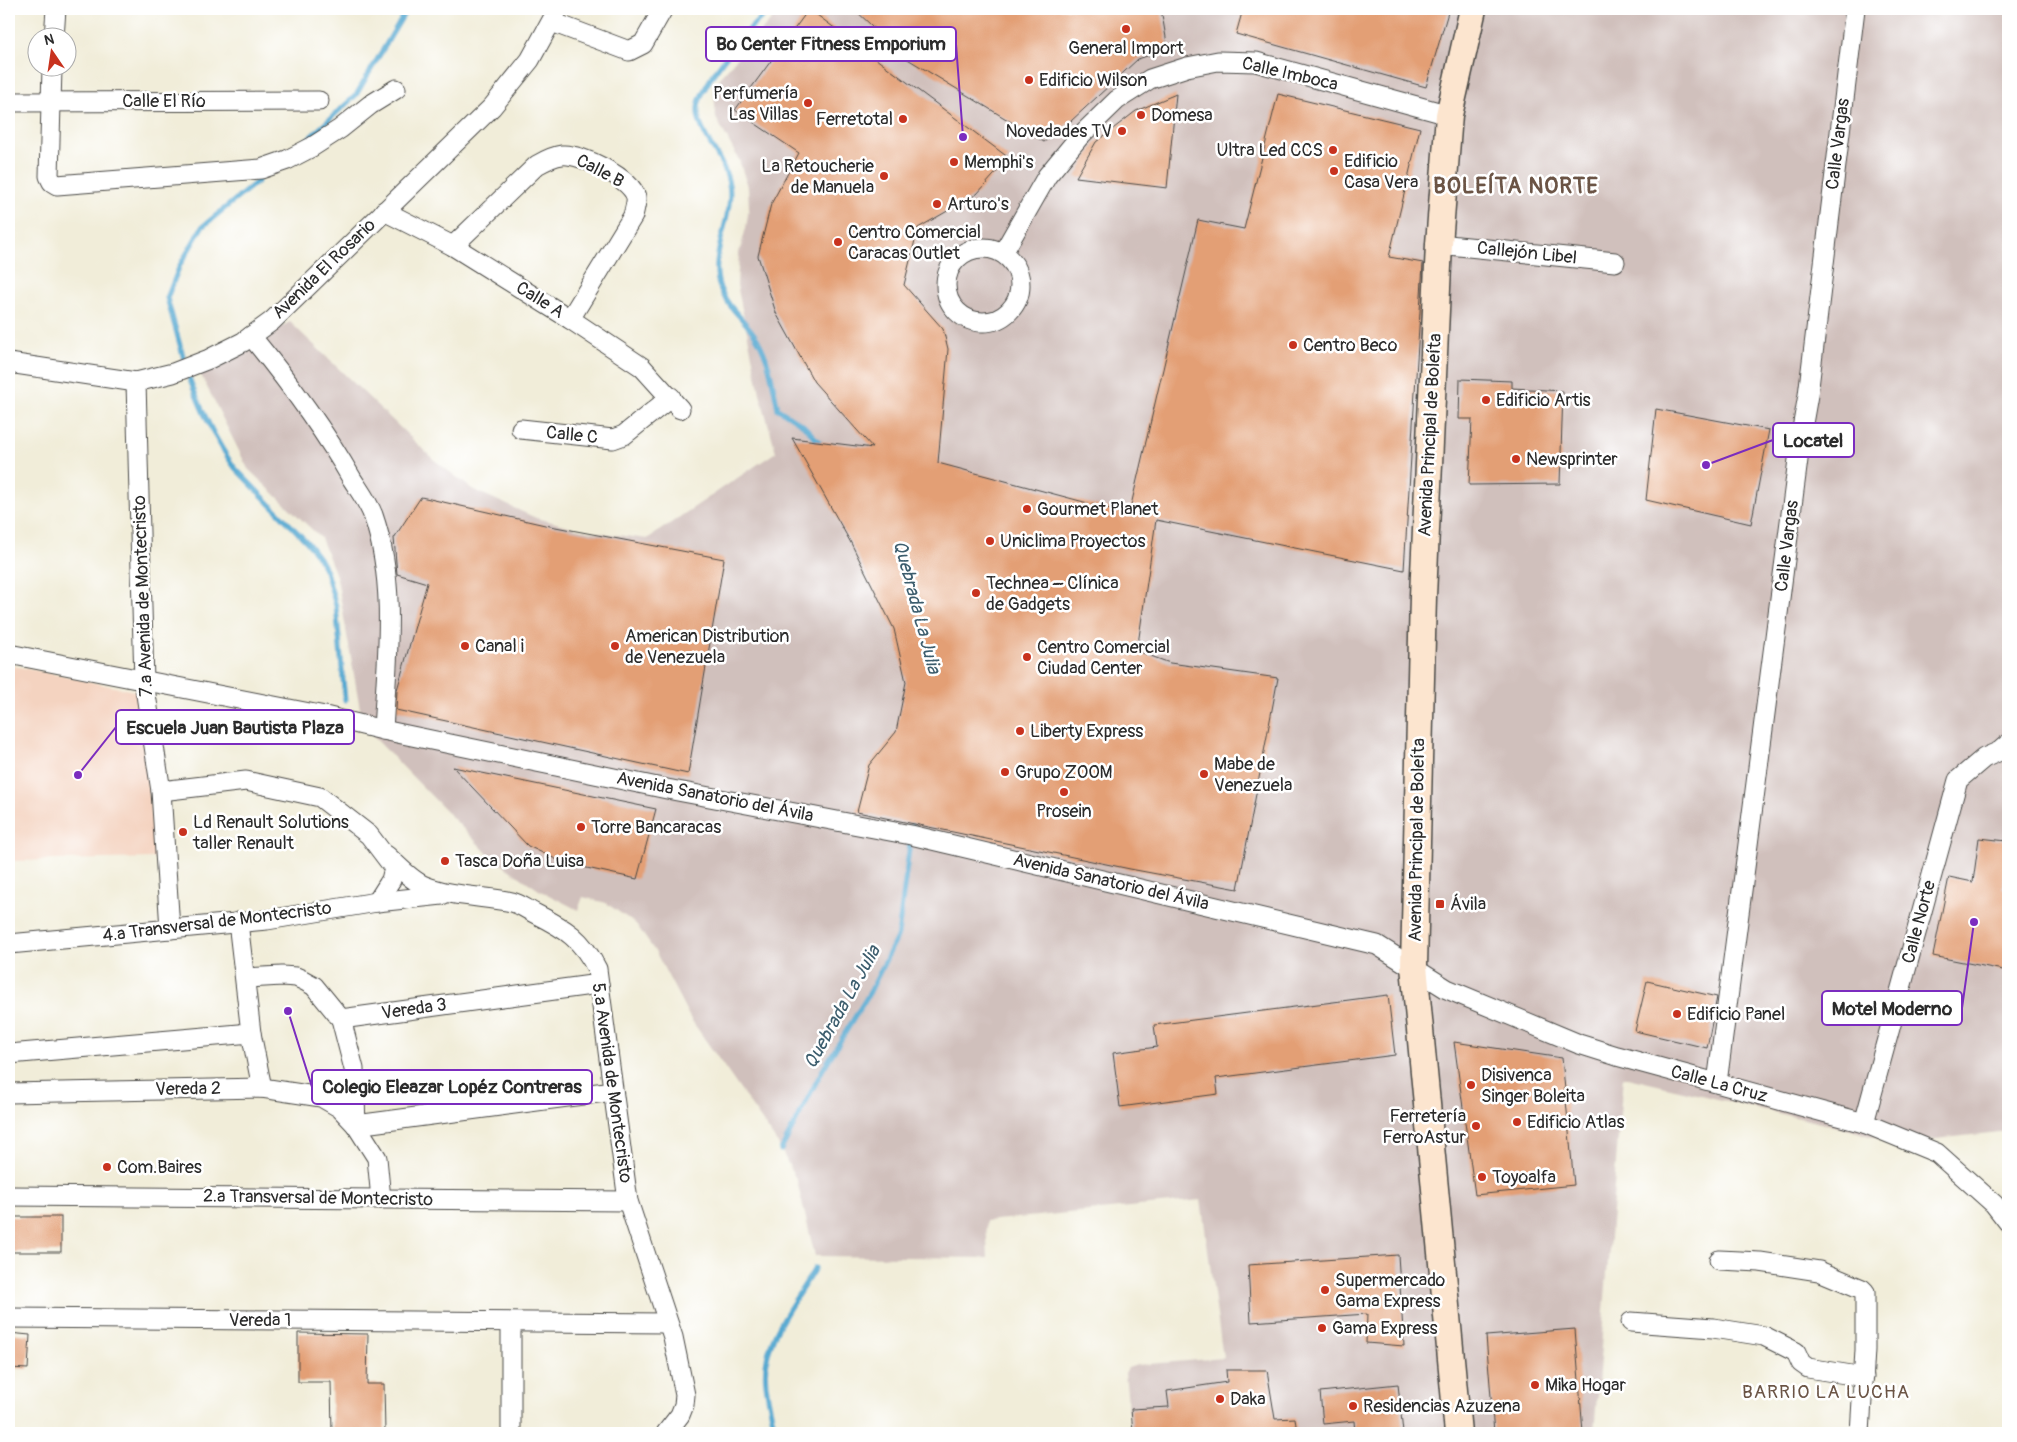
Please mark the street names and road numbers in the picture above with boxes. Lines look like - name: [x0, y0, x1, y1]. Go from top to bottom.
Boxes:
- street label: Calle Imboca: [1240, 52, 1340, 96]
- street label: Calle El Río: [122, 90, 206, 113]
- street label: Calle Vargas: [1821, 97, 1855, 191]
- street label: Calle B: [572, 149, 628, 193]
- street label: Avenida El Rosario: [267, 214, 381, 324]
- street label: Callejón Libel: [1476, 236, 1578, 270]
- street label: Calle A: [512, 276, 569, 324]
- street label: Avenida Principal de Boleíta: [1413, 333, 1447, 537]
- street label: Calle C: [545, 421, 599, 449]
- street label: 7.ª Avenida de Montecristo: [128, 495, 158, 697]
- street label: Calle Vargas: [1770, 499, 1804, 593]
- street label: Avenida Principal de Boleíta: [1404, 738, 1430, 942]
- street label: Avenida Sanatorio del Ávila: [614, 767, 816, 827]
- street label: Avenida Sanatorio del Ávila: [1011, 848, 1211, 916]
- street label: Calle Norte: [1897, 878, 1941, 966]
- street label: 4.ª Transversal de Montecristo: [101, 897, 333, 947]
- street label: 5.ª Avenida de Montecristo: [587, 981, 637, 1185]
- street label: Vereda 3: [380, 993, 448, 1025]
- street label: Calle La Cruz: [1668, 1060, 1770, 1108]
- street label: Vereda 2: [155, 1077, 221, 1101]
- street label: 2.ª Transversal de Montecristo: [203, 1184, 433, 1212]
- street label: Vereda 1: [229, 1309, 291, 1332]

